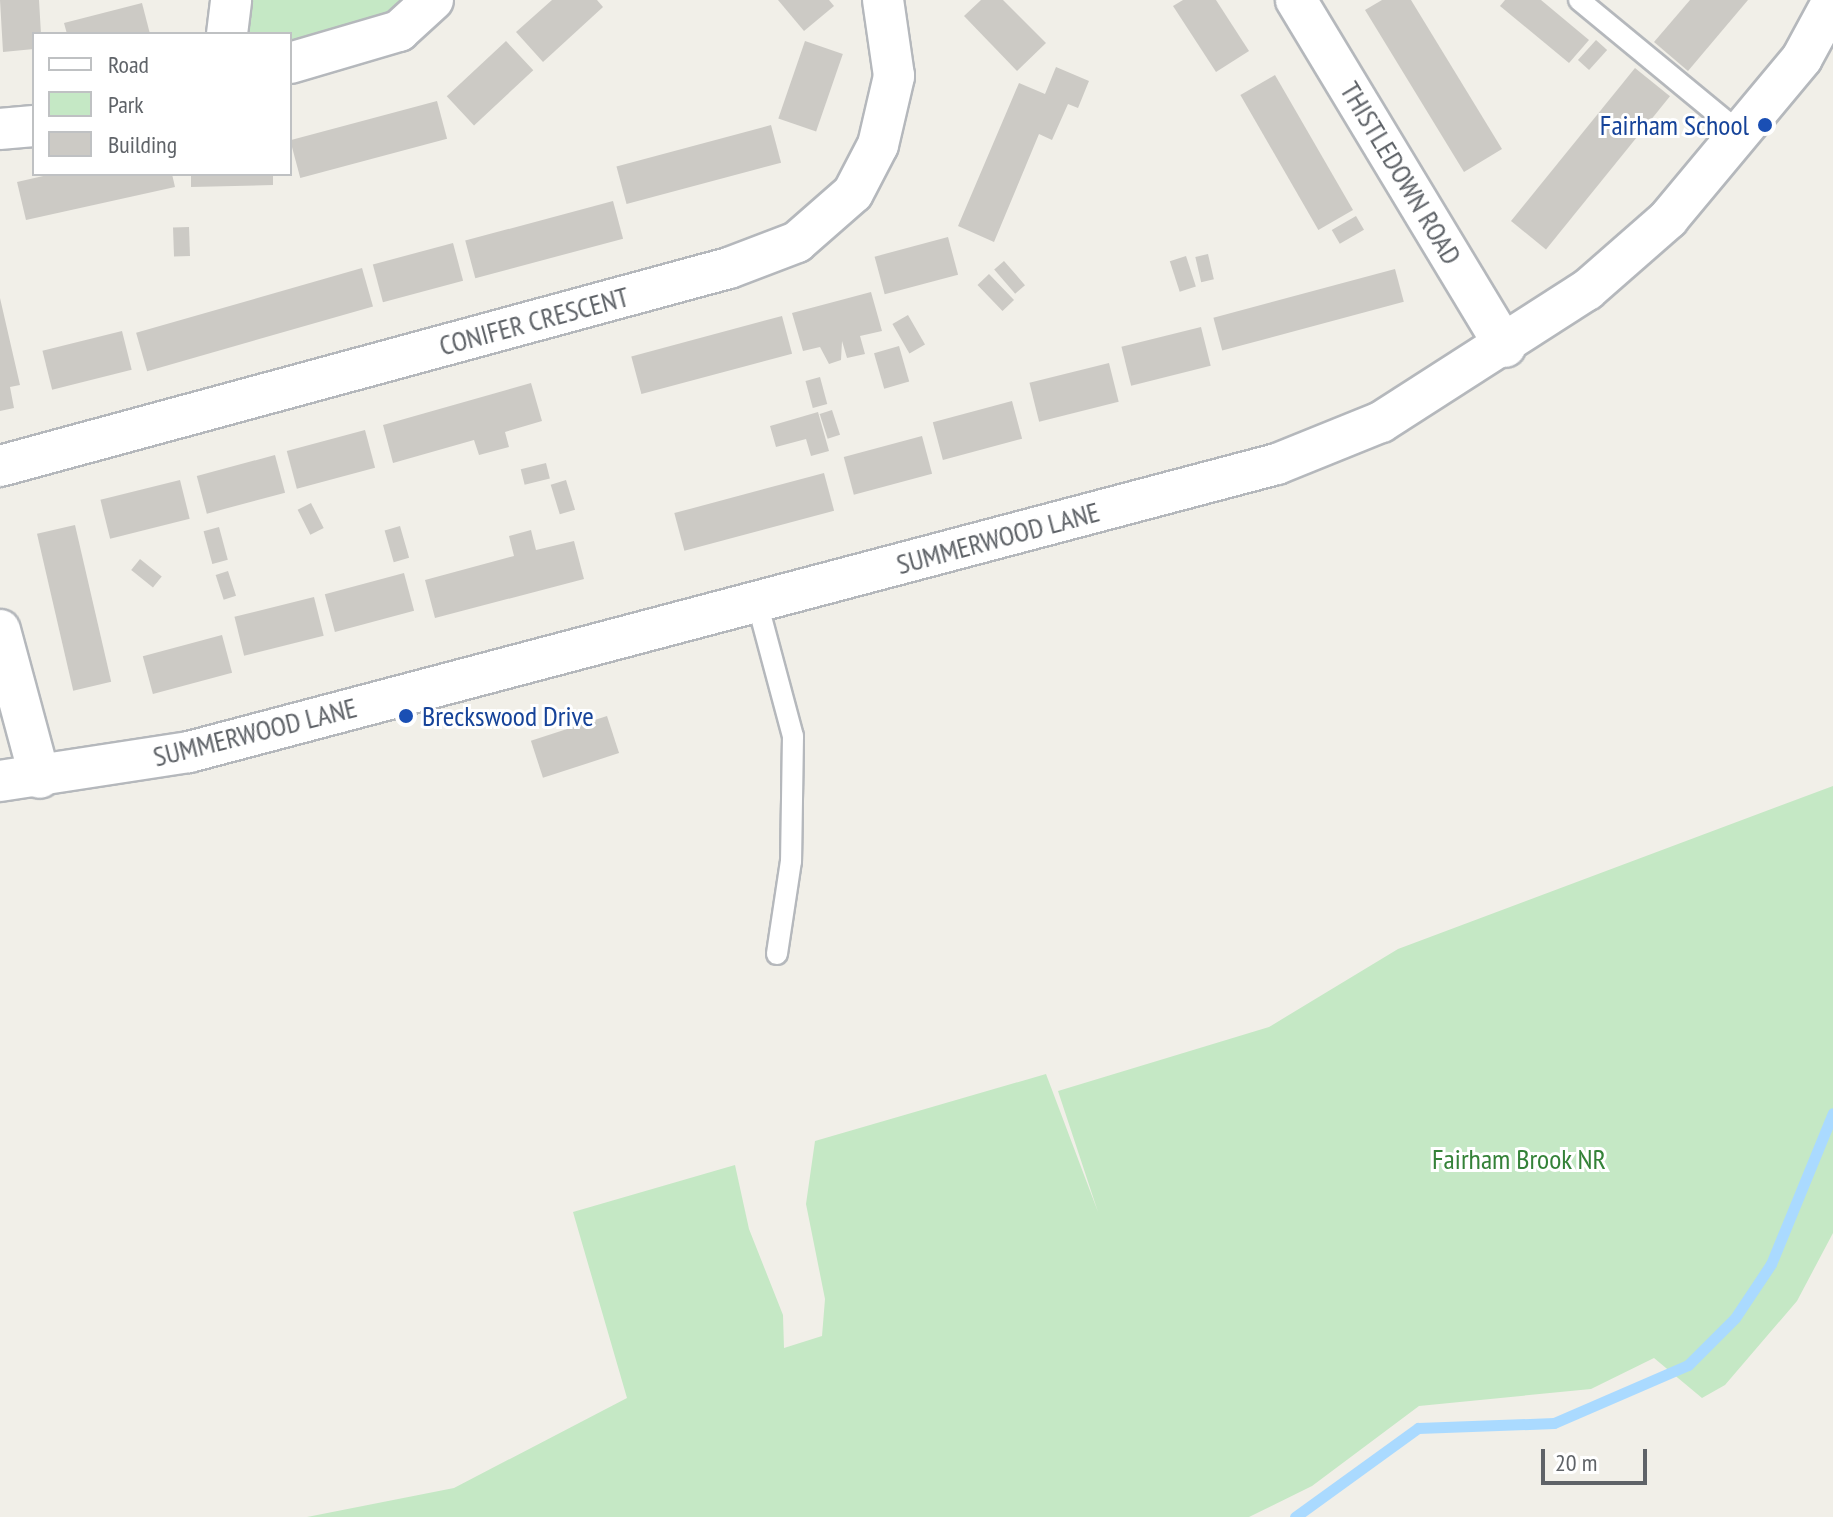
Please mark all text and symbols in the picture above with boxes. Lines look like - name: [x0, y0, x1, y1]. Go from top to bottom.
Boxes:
- legend: [32, 32, 292, 176]
- text: Road: [108, 49, 149, 80]
- street label: THISTLEDOWN ROAD: [1333, 76, 1469, 270]
- text: Park: [108, 89, 144, 120]
- place label: Fairham School: [1600, 108, 1749, 142]
- marker: Fairham School: [1756, 116, 1774, 134]
- text: Building: [108, 129, 177, 160]
- street label: CONIFER CRESCENT: [436, 280, 632, 362]
- street label: SUMMERWOOD LANE: [893, 495, 1103, 581]
- street label: SUMMERWOOD LANE: [150, 690, 360, 774]
- place label: Breckswood Drive: [422, 699, 594, 733]
- marker: Breckswood Drive: [397, 707, 415, 725]
- park label: Fairham Brook NR: [1432, 1142, 1606, 1176]
- scale bar: [1545, 1433, 1651, 1483]
- text: 20 m: [1555, 1447, 1597, 1478]

